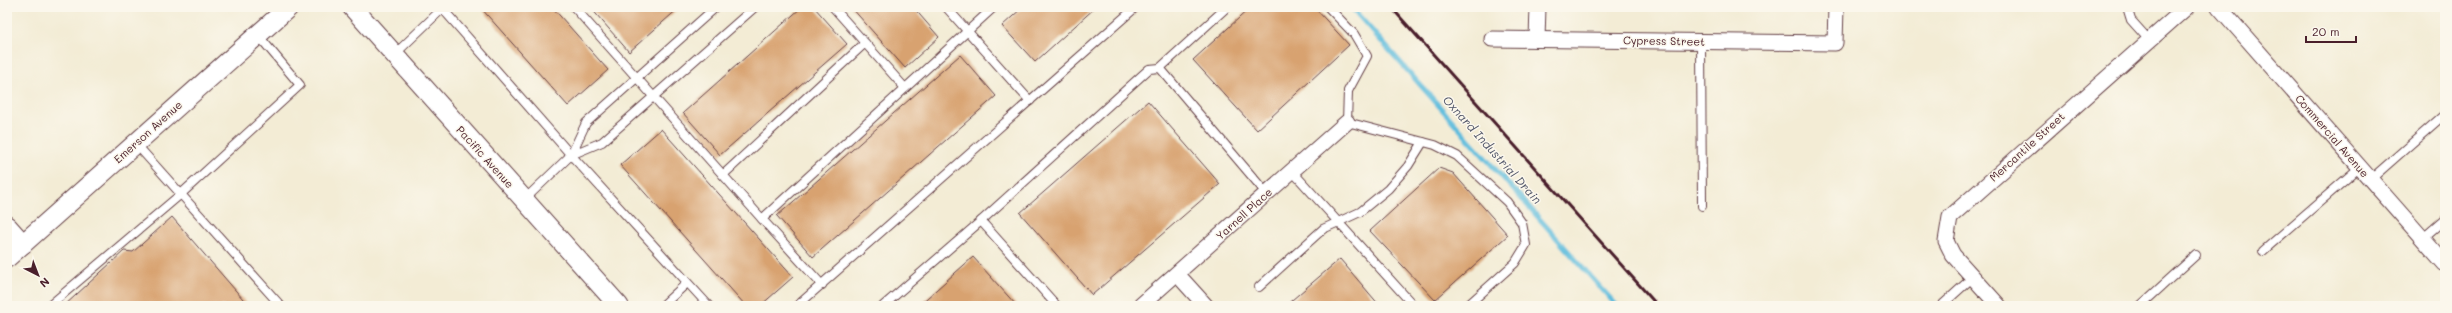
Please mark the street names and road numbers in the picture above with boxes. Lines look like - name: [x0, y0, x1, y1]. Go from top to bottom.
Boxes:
- street label: Cypress Street: [1623, 32, 1705, 49]
- street label: Commercial Avenue: [2292, 91, 2373, 180]
- street label: Emerson Avenue: [110, 97, 185, 166]
- street label: Mercantile Street: [1986, 109, 2068, 185]
- street label: Pacific Avenue: [453, 122, 518, 191]
- street label: Yarnell Place: [1212, 184, 1275, 243]

